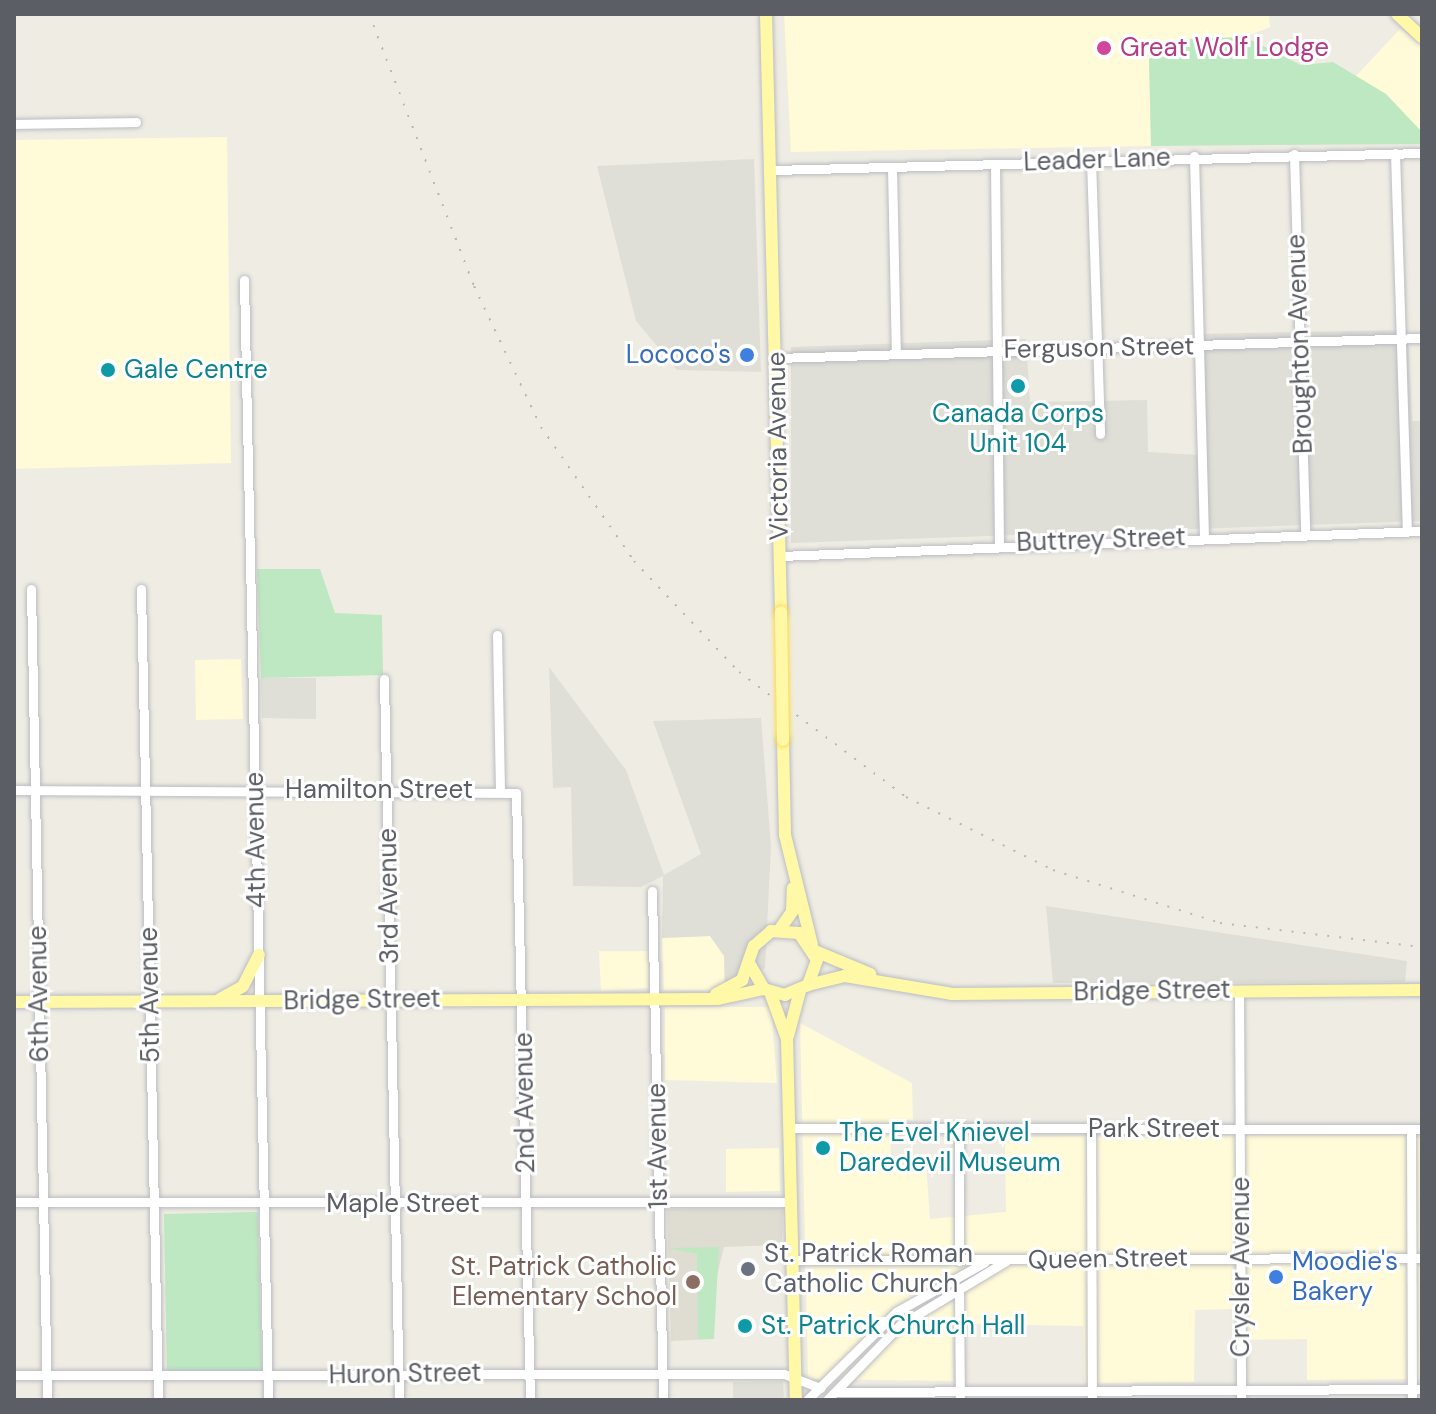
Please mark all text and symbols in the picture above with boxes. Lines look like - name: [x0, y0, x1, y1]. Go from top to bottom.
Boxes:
- place label: Great Wolf Lodge: [1120, 32, 1329, 64]
- marker: Great Wolf Lodge: [1095, 39, 1113, 57]
- street label: Leader Lane: [1023, 142, 1171, 178]
- street label: Broughton Avenue: [1281, 234, 1319, 454]
- street label: Ferguson Street: [1003, 331, 1195, 365]
- place label: Lococo's: [626, 339, 731, 371]
- marker: Lococo's: [738, 346, 756, 364]
- street label: Victoria Avenue: [761, 351, 795, 541]
- place label: Gale Centre: [124, 354, 268, 386]
- marker: Gale Centre: [99, 361, 117, 379]
- marker: Canada Corps Unit 104: [1009, 377, 1027, 395]
- place label: Canada Corps Unit 104: [932, 398, 1104, 460]
- street label: Buttrey Street: [1016, 521, 1186, 559]
- street label: 4th Avenue: [239, 772, 273, 908]
- street label: Hamilton Street: [285, 774, 473, 806]
- street label: 3rd Avenue: [372, 828, 406, 964]
- street label: 6th Avenue: [22, 925, 56, 1063]
- street label: 5th Avenue: [133, 927, 167, 1063]
- street label: Bridge Street: [1073, 974, 1231, 1008]
- street label: Bridge Street: [283, 983, 441, 1017]
- street label: 2nd Avenue: [508, 1032, 542, 1174]
- street label: 1st Avenue: [641, 1083, 675, 1209]
- street label: Park Street: [1088, 1113, 1220, 1145]
- place label: The Evel Knievel Daredevil Museum: [839, 1117, 1061, 1178]
- marker: The Evel Knievel Daredevil Museum: [814, 1139, 832, 1157]
- street label: Crysler Avenue: [1225, 1177, 1257, 1357]
- street label: Maple Street: [326, 1188, 480, 1220]
- place label: St. Patrick Roman Catholic Church: [764, 1238, 973, 1300]
- street label: Queen Street: [1028, 1242, 1188, 1276]
- place label: Moodie's Bakery: [1292, 1246, 1398, 1308]
- place label: St. Patrick Catholic Elementary School: [451, 1251, 677, 1312]
- marker: St. Patrick Roman Catholic Church: [739, 1260, 757, 1278]
- marker: Moodie's Bakery: [1267, 1268, 1285, 1286]
- marker: St. Patrick Catholic Elementary School: [684, 1273, 702, 1291]
- place label: St. Patrick Church Hall: [761, 1310, 1025, 1342]
- marker: St. Patrick Church Hall: [736, 1317, 754, 1335]
- street label: Huron Street: [328, 1357, 482, 1391]

